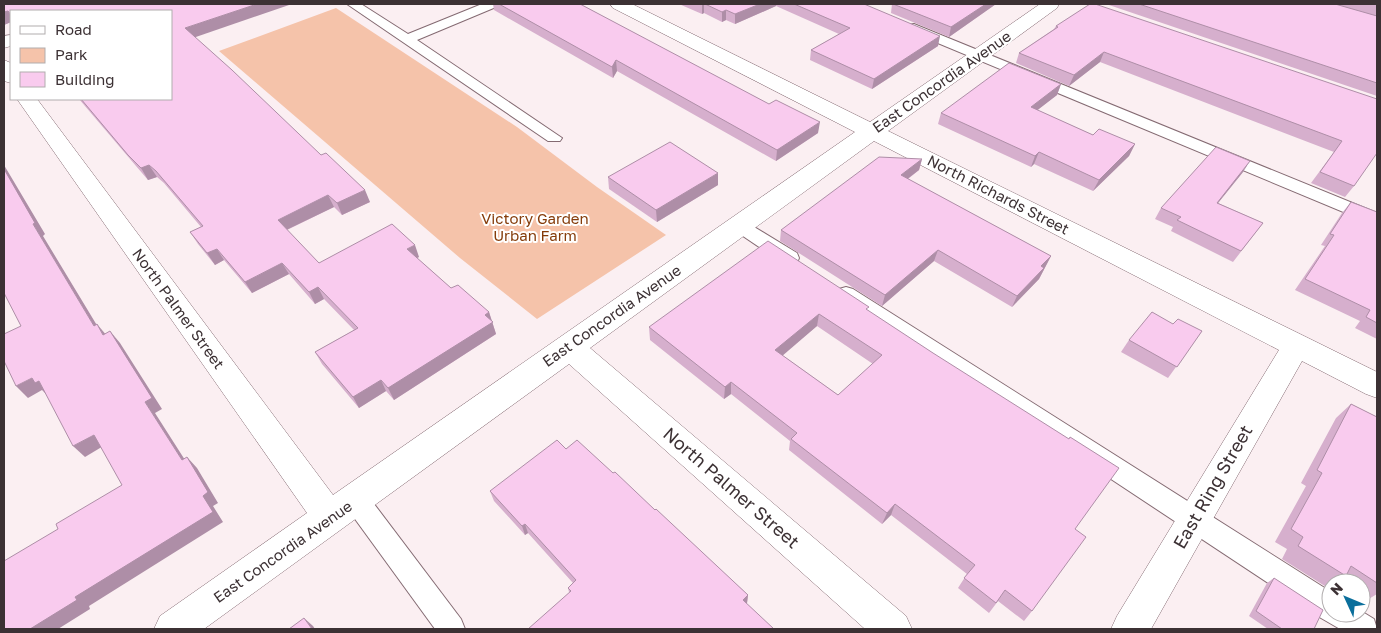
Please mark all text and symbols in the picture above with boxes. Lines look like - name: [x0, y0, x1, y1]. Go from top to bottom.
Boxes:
- legend: [10, 10, 172, 100]
- text: Road: [55, 20, 92, 38]
- street label: East Concordia Avenue: [869, 26, 1014, 136]
- text: Park: [55, 45, 88, 63]
- text: Building: [55, 70, 115, 88]
- street label: North Richards Street: [925, 151, 1072, 238]
- park label: Victory Garden Urban Farm: [481, 209, 589, 244]
- street label: North Palmer Street: [129, 245, 229, 372]
- street label: East Concordia Avenue: [539, 260, 684, 370]
- street label: East Ring Street: [1168, 421, 1256, 552]
- street label: North Palmer Street: [659, 422, 804, 552]
- street label: East Concordia Avenue: [210, 496, 355, 606]
- north arrow: [1321, 573, 1371, 623]
- text: N: [1326, 579, 1346, 598]

